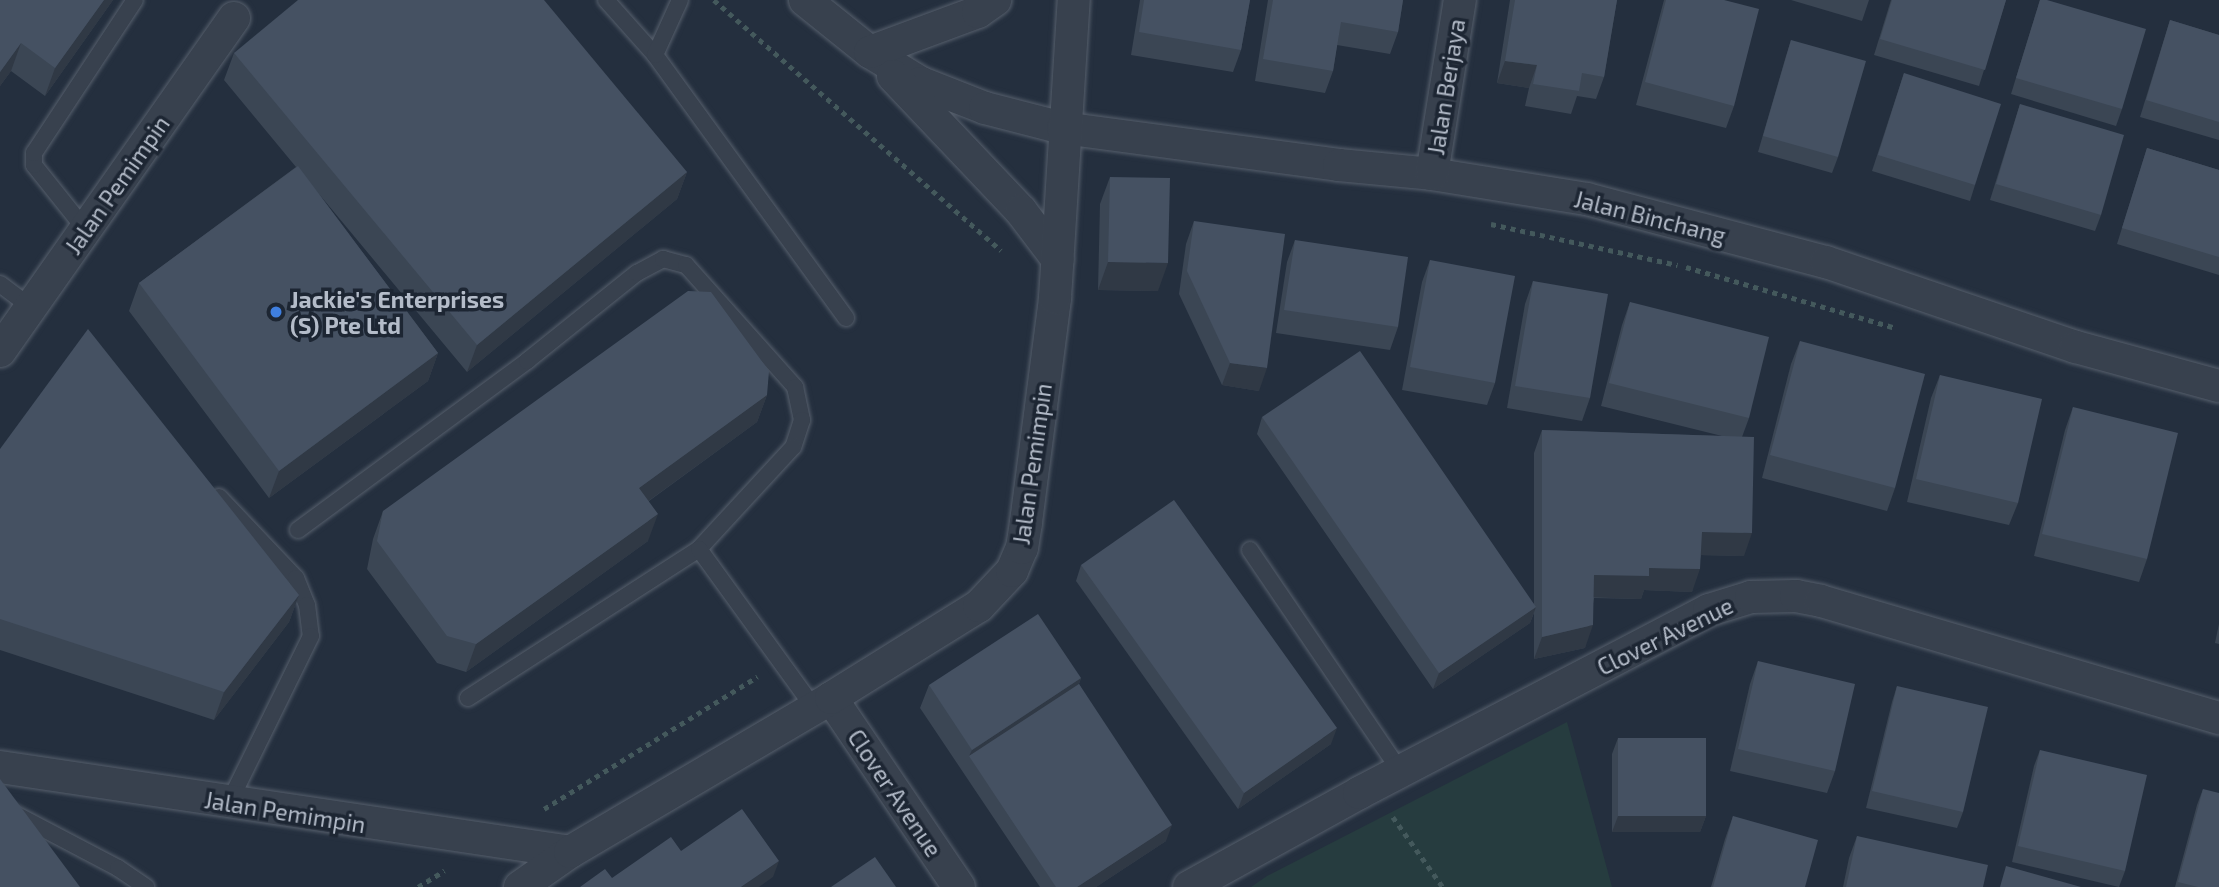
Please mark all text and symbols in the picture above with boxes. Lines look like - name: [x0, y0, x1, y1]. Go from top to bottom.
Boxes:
- street label: Jalan Berjaya: [1422, 17, 1470, 157]
- street label: Jalan Pemimpin: [59, 110, 175, 260]
- street label: Jalan Binchang: [1571, 185, 1729, 249]
- place label: Jackie's Enterprises (S) Pte Ltd: [290, 285, 504, 339]
- marker: Jackie's Enterprises (S) Pte Ltd: [268, 304, 284, 320]
- street label: Jalan Pemimpin: [1007, 382, 1057, 546]
- street label: Clover Avenue: [1592, 591, 1738, 681]
- street label: Clover Avenue: [842, 724, 948, 862]
- street label: Jalan Pemimpin: [203, 786, 367, 838]

